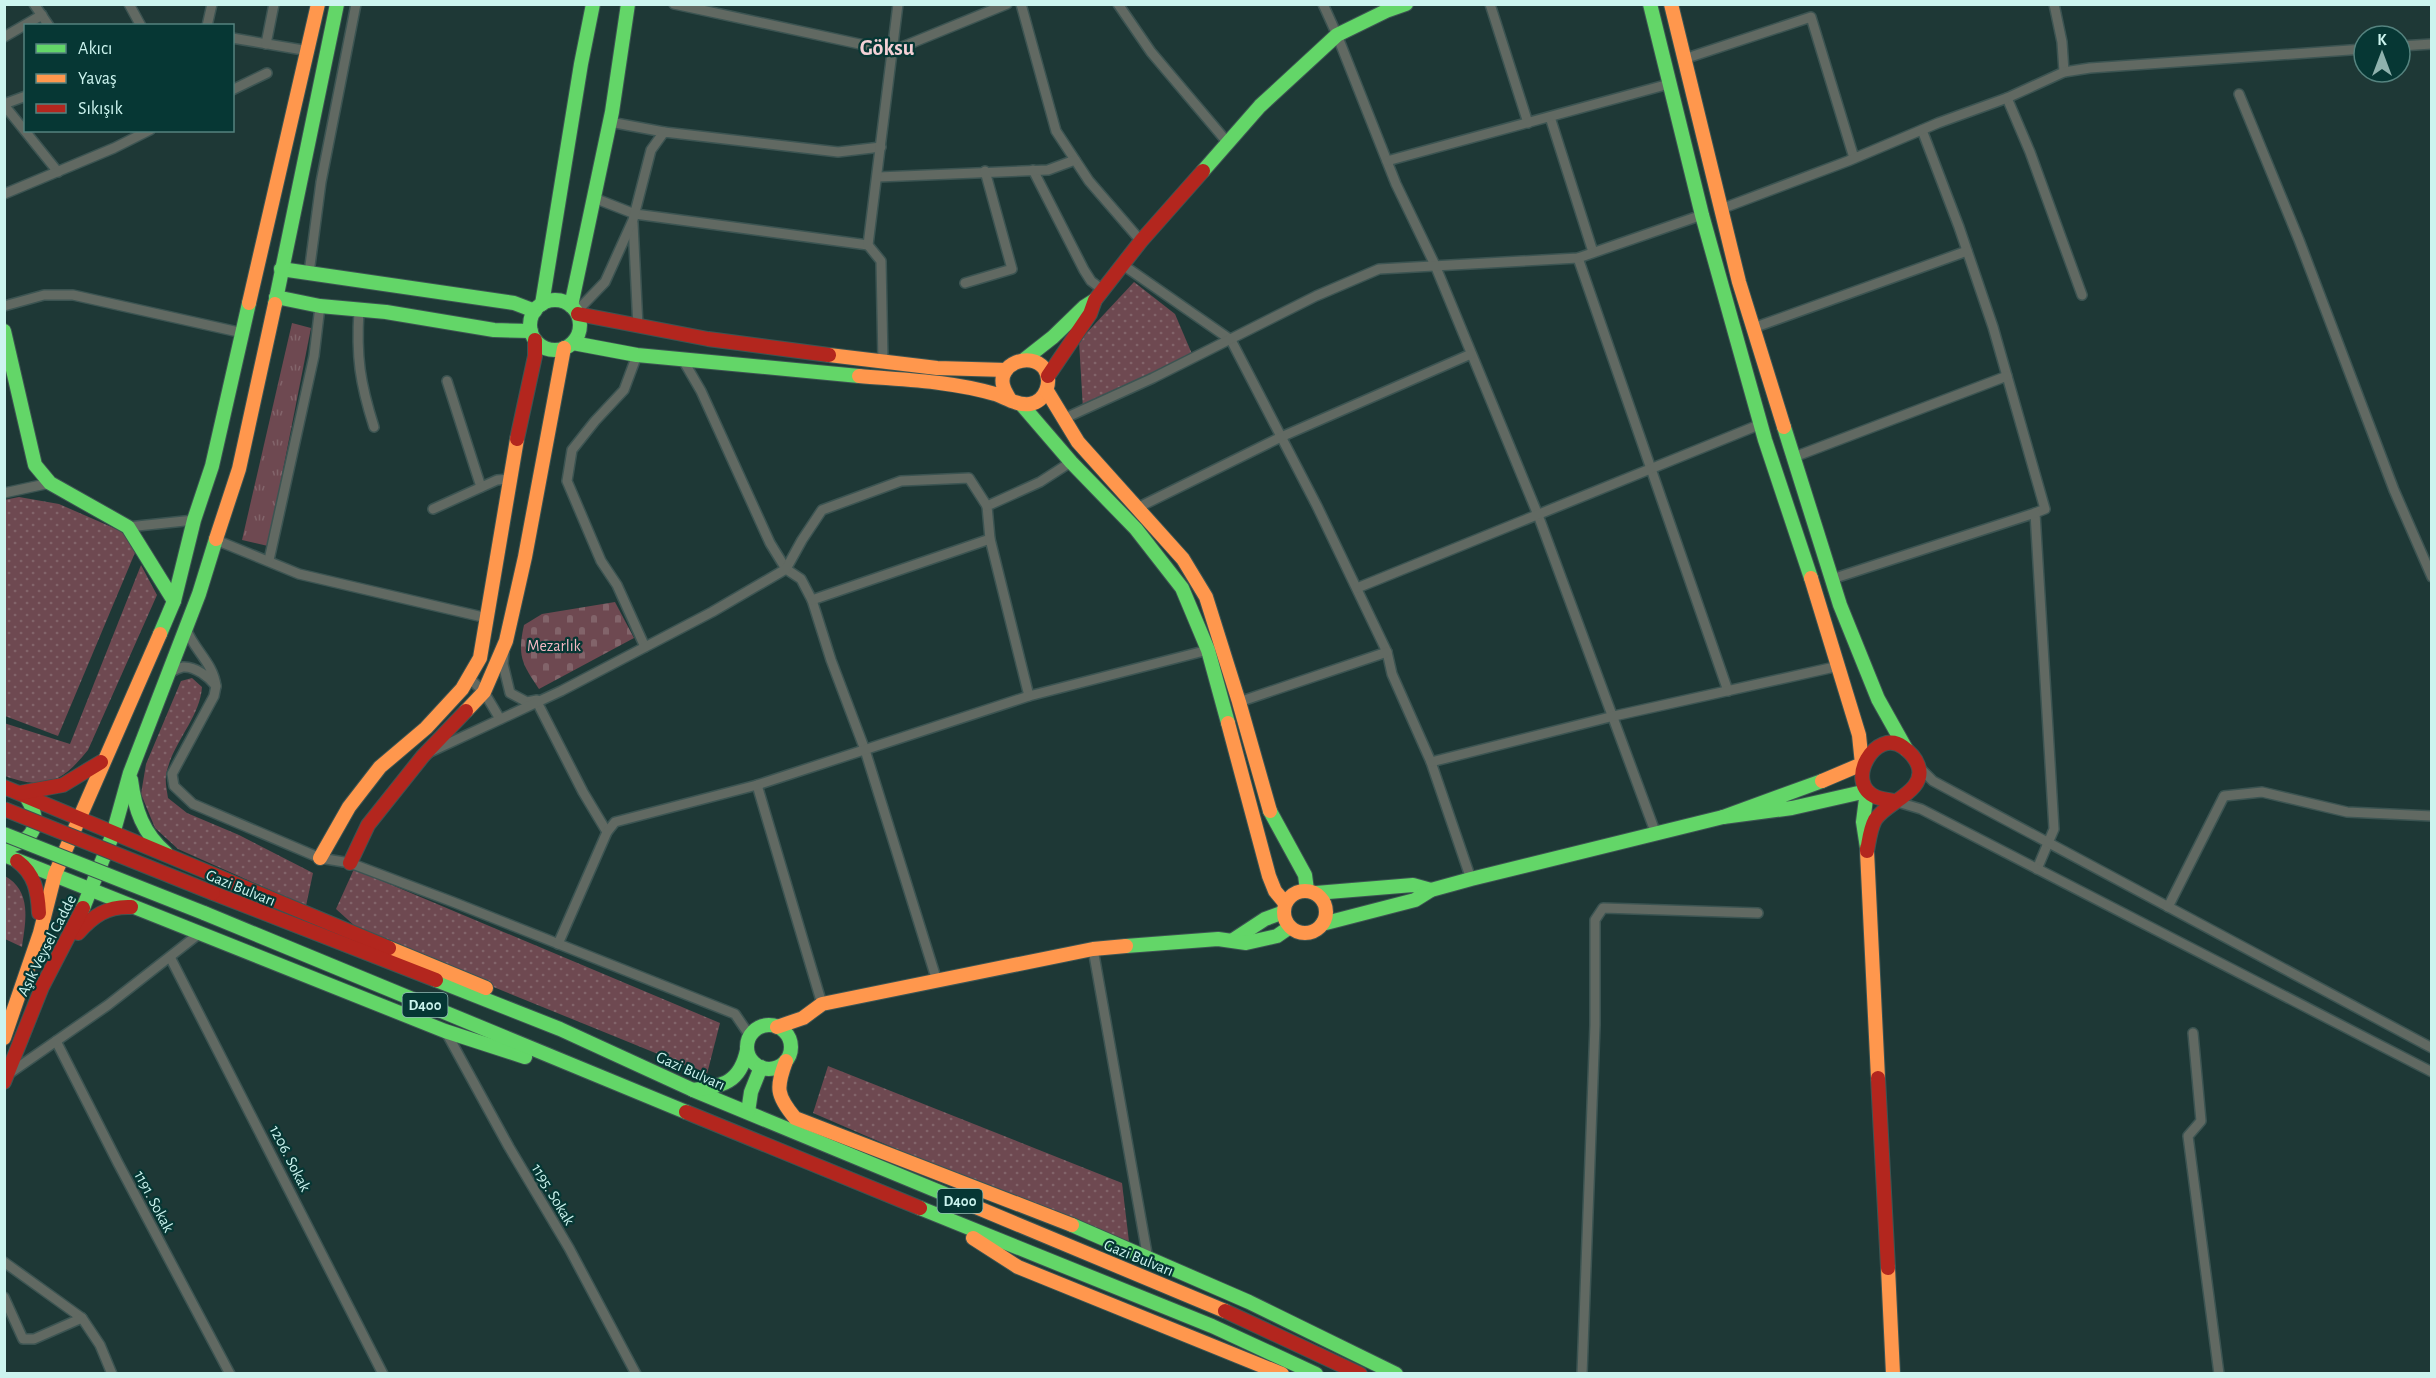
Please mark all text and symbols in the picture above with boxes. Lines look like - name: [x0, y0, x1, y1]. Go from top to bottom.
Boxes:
- legend: [24, 24, 234, 132]
- north arrow: [2352, 24, 2412, 84]
- text: K: [2377, 32, 2387, 48]
- district label: Göksu: [860, 37, 915, 59]
- text: Akıcı: [78, 40, 112, 58]
- text: Yavaş: [78, 70, 117, 88]
- text: Sıkışık: [78, 100, 123, 118]
- park label: Mezarlık: [527, 638, 582, 654]
- street label: Gazi Bulvarı: [204, 867, 278, 909]
- street label: Aşık Veysel Cadde: [15, 892, 80, 999]
- road number: D400: [402, 993, 448, 1017]
- street label: Gazi Bulvarı: [654, 1049, 727, 1093]
- street label: 1206. Sokak: [267, 1123, 314, 1195]
- street label: 1195. Sokak: [529, 1161, 578, 1228]
- street label: 1191. Sokak: [131, 1168, 177, 1235]
- road number: D400: [938, 1189, 982, 1213]
- street label: Gazi Bulvarı: [1102, 1237, 1176, 1279]

